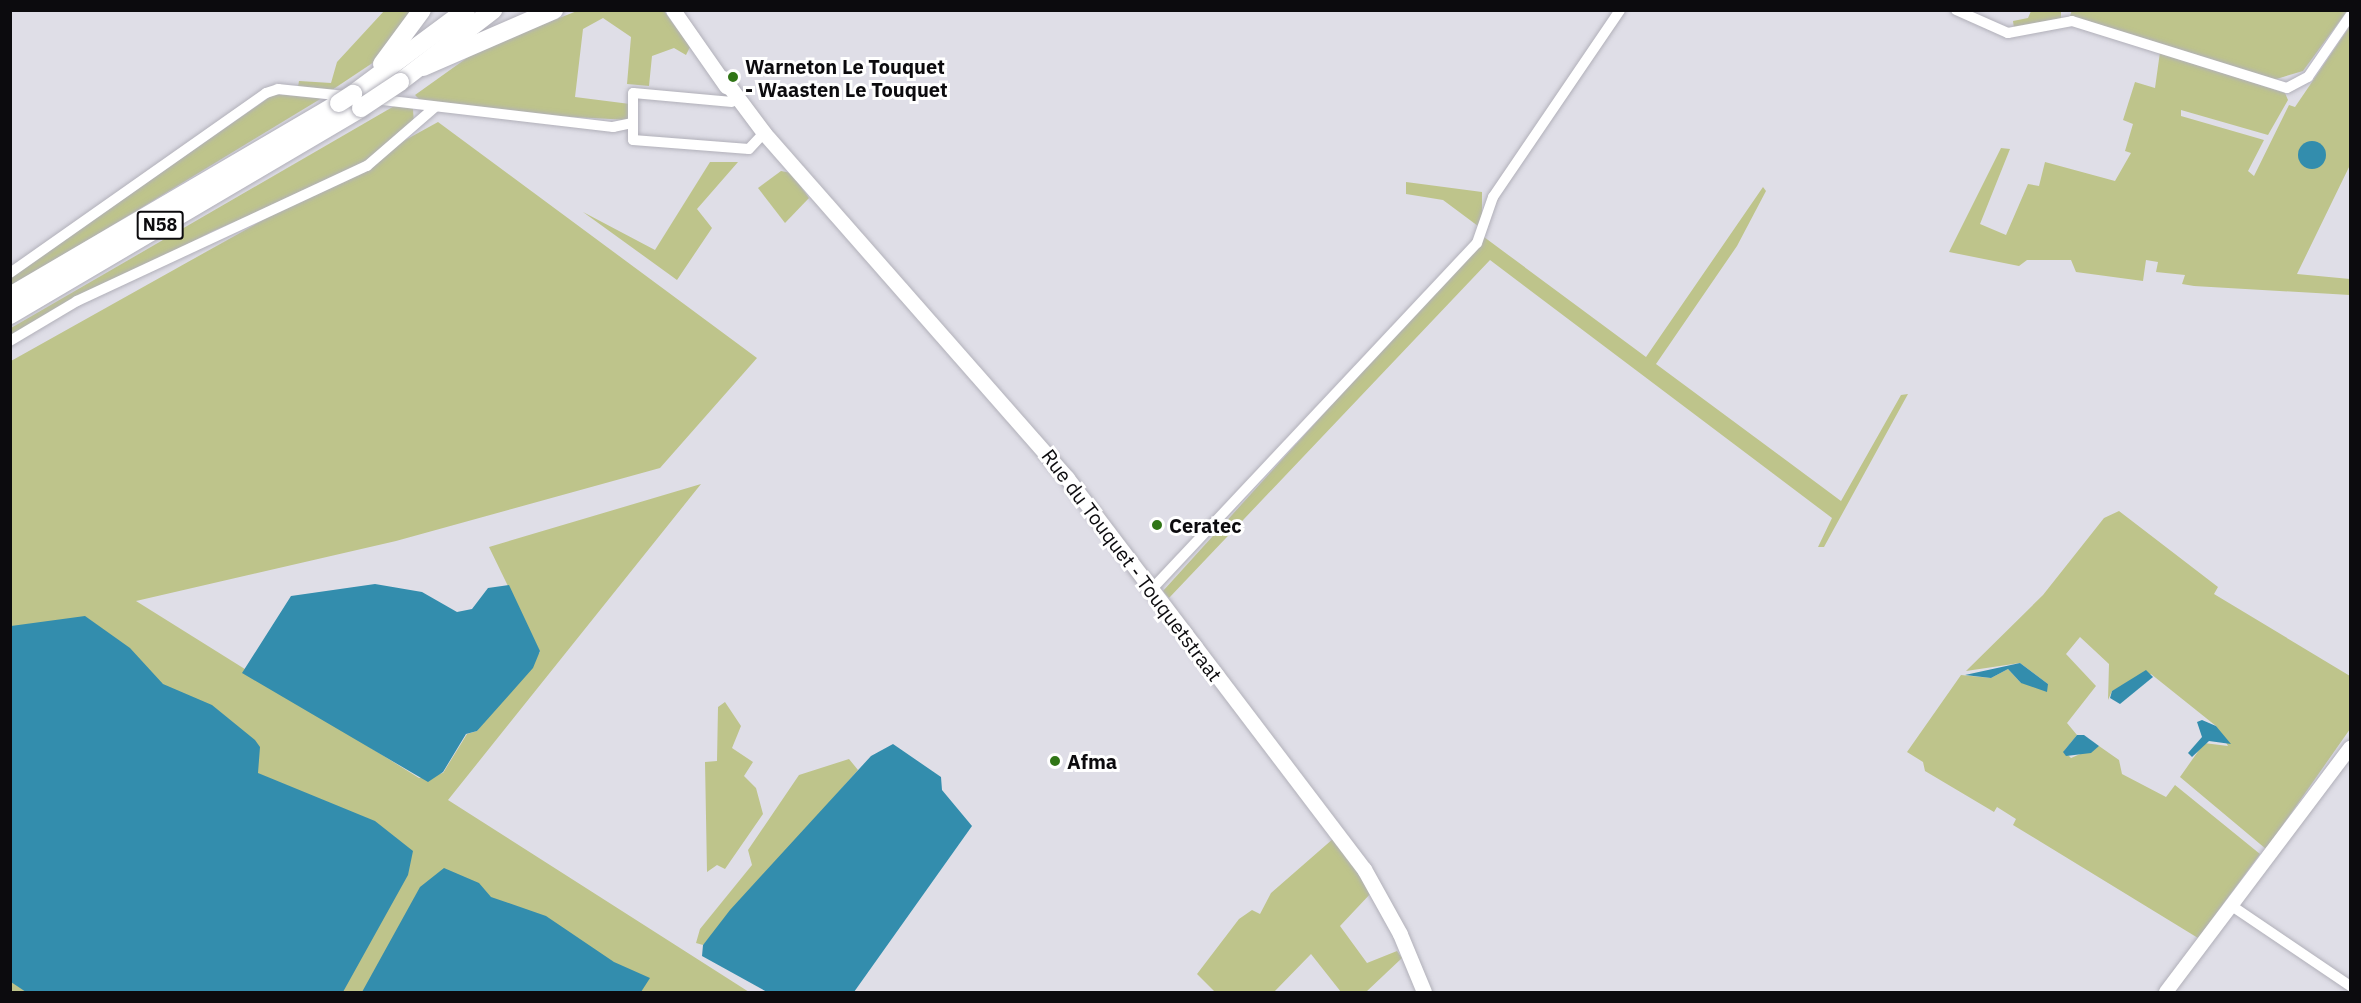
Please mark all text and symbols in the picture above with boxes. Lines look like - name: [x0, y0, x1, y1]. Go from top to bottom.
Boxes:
- place label: Warneton Le Touquet - Waasten Le Touquet: [745, 54, 948, 101]
- marker: Warneton Le Touquet - Waasten Le Touquet: [726, 70, 740, 84]
- road number: N58: [136, 210, 184, 240]
- street label: Rue du Touquet - Touquetstraat: [1037, 444, 1227, 686]
- place label: Ceratec: [1169, 513, 1241, 537]
- marker: Ceratec: [1150, 518, 1164, 532]
- place label: Afma: [1067, 749, 1117, 773]
- marker: Afma: [1048, 754, 1062, 768]

